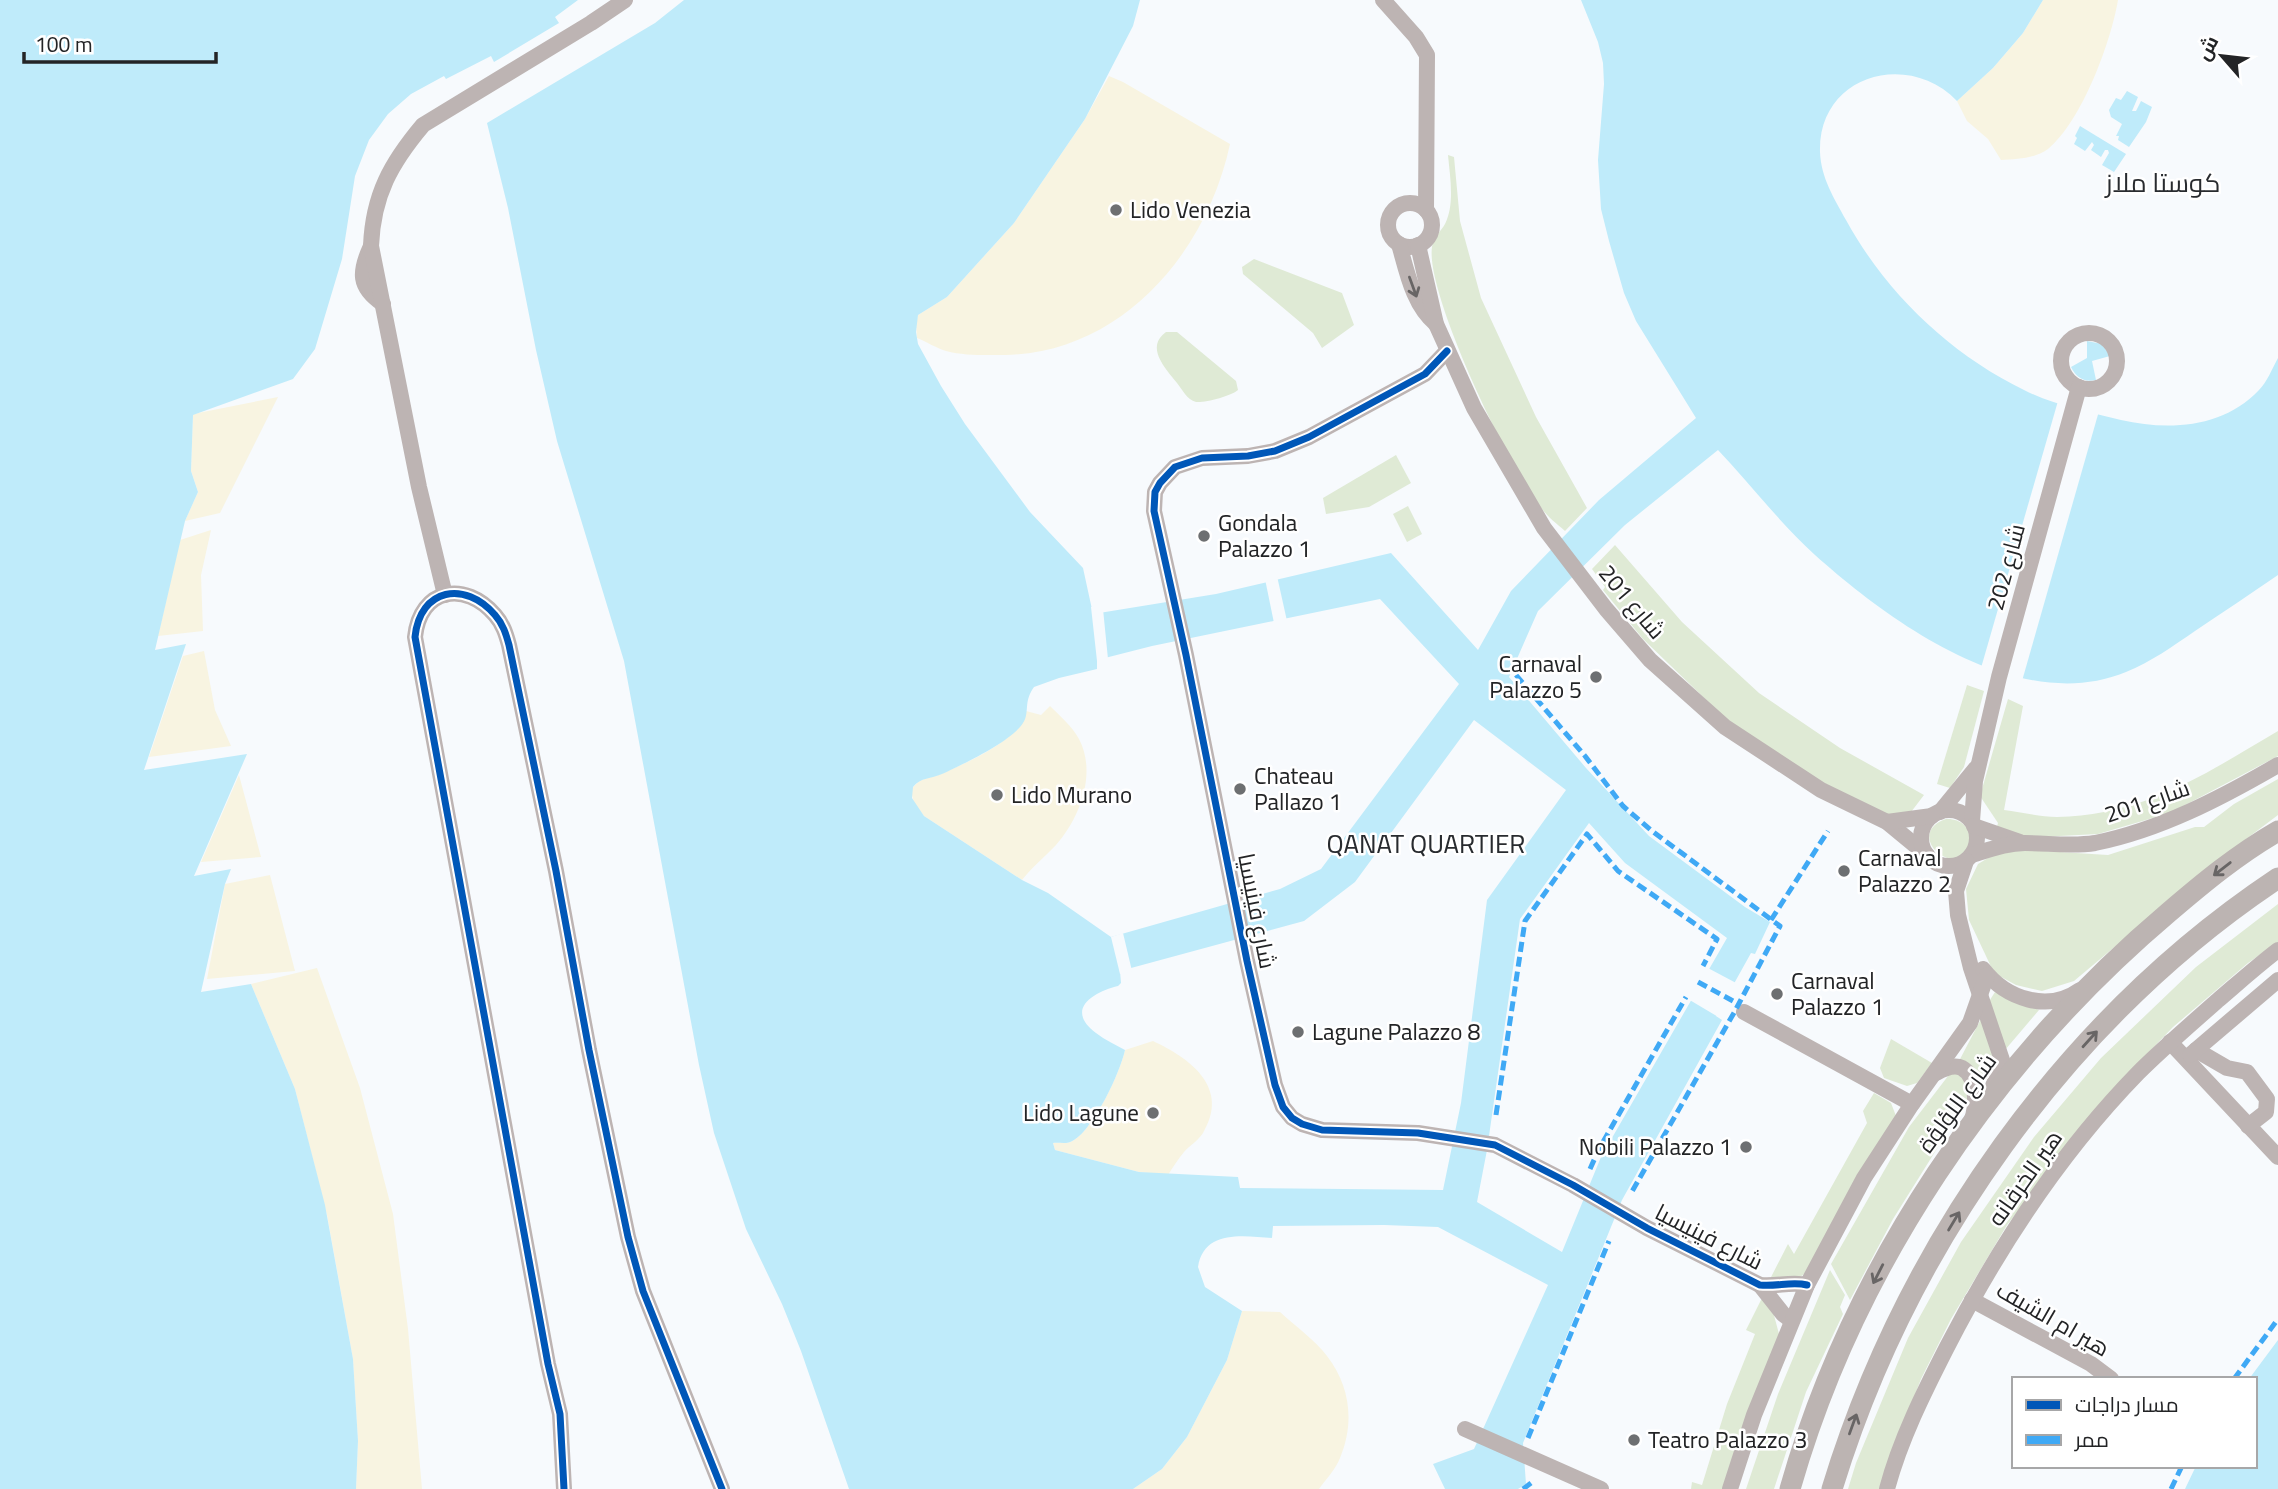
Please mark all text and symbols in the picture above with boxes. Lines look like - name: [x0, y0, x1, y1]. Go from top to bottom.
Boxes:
- scale bar: [24, 21, 217, 65]
- north arrow: [2187, 21, 2257, 91]
- text: 100 m: [35, 25, 92, 64]
- text: ش: [2185, 29, 2229, 67]
- district label: كوستا ملاز: [2104, 158, 2220, 207]
- place label: Lido Venezia: [1130, 188, 1251, 231]
- marker: Lido Venezia: [1108, 202, 1124, 218]
- one-way arrow: [1408, 275, 1420, 297]
- place label: Gondala Palazzo 1: [1218, 501, 1311, 570]
- street label: شارع 202: [1973, 519, 2038, 615]
- marker: Gondala Palazzo 1: [1196, 528, 1212, 544]
- street label: شارع 201: [1588, 554, 1677, 649]
- place label: Carnaval Palazzo 5: [1489, 642, 1582, 711]
- marker: Carnaval Palazzo 5: [1588, 669, 1604, 685]
- place label: Chateau Pallazo 1: [1254, 754, 1342, 823]
- street label: شارع 201: [2098, 766, 2196, 835]
- place label: Lido Murano: [1011, 773, 1132, 816]
- marker: Chateau Pallazo 1: [1232, 781, 1248, 797]
- marker: Lido Murano: [989, 787, 1005, 803]
- district label: QANAT QUARTIER: [1327, 819, 1525, 868]
- place label: Carnaval Palazzo 2: [1858, 836, 1951, 905]
- street label: شارع فينيسيا: [1225, 849, 1290, 973]
- one-way arrow: [2213, 862, 2231, 877]
- marker: Carnaval Palazzo 2: [1836, 863, 1852, 879]
- place label: Carnaval Palazzo 1: [1791, 959, 1884, 1028]
- marker: Carnaval Palazzo 1: [1769, 986, 1785, 1002]
- place label: Lagune Palazzo 8: [1312, 1010, 1480, 1053]
- marker: Lagune Palazzo 8: [1290, 1024, 1306, 1040]
- one-way arrow: [2081, 1030, 2097, 1048]
- street label: شارع اللؤلؤة: [1905, 1043, 2008, 1162]
- place label: Lido Lagune: [1023, 1091, 1139, 1134]
- marker: Lido Lagune: [1145, 1105, 1161, 1121]
- street label: هير الخرقانه: [1975, 1120, 2074, 1235]
- place label: Nobili Palazzo 1: [1579, 1125, 1732, 1168]
- marker: Nobili Palazzo 1: [1738, 1139, 1754, 1155]
- street label: شارع فينيسيا: [1647, 1191, 1771, 1282]
- one-way arrow: [1948, 1211, 1962, 1231]
- one-way arrow: [1870, 1264, 1884, 1284]
- street label: هير ام الشيف: [1988, 1268, 2119, 1369]
- legend: [2012, 1377, 2257, 1468]
- text: مسار دراجات: [2075, 1385, 2179, 1424]
- one-way arrow: [1848, 1414, 1860, 1436]
- place label: Teatro Palazzo 3: [1648, 1418, 1807, 1461]
- text: ممر: [2074, 1420, 2109, 1459]
- marker: Teatro Palazzo 3: [1626, 1432, 1642, 1448]

